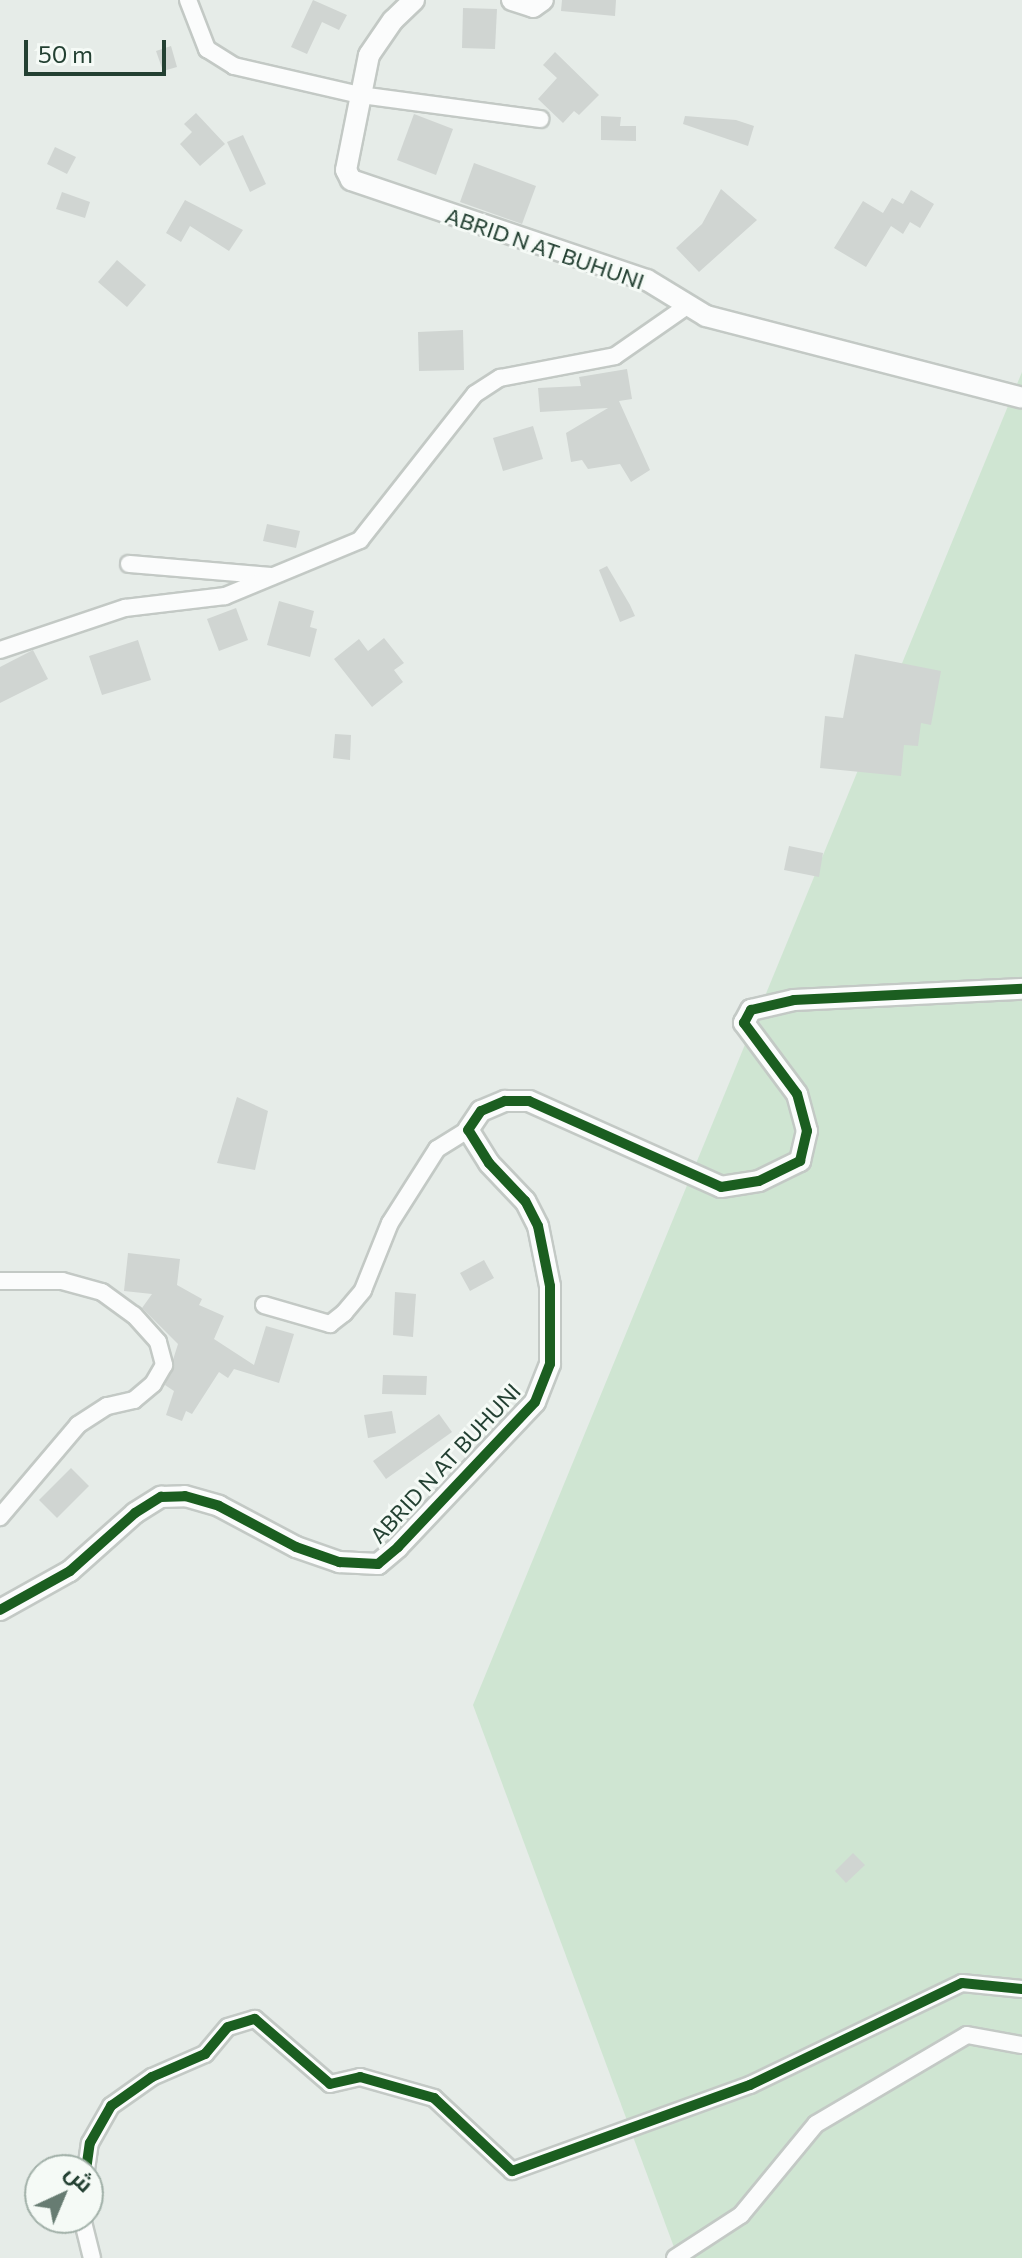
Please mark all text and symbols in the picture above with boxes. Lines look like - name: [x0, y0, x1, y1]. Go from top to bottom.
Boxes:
- scale bar: [28, 24, 170, 74]
- text: 50 m: [38, 39, 93, 68]
- street label: ABRID N AT BUHUNI: [442, 202, 648, 294]
- street label: ABRID N AT BUHUNI: [364, 1378, 526, 1548]
- north arrow: [24, 2154, 104, 2234]
- text: ش: [60, 2158, 99, 2197]

